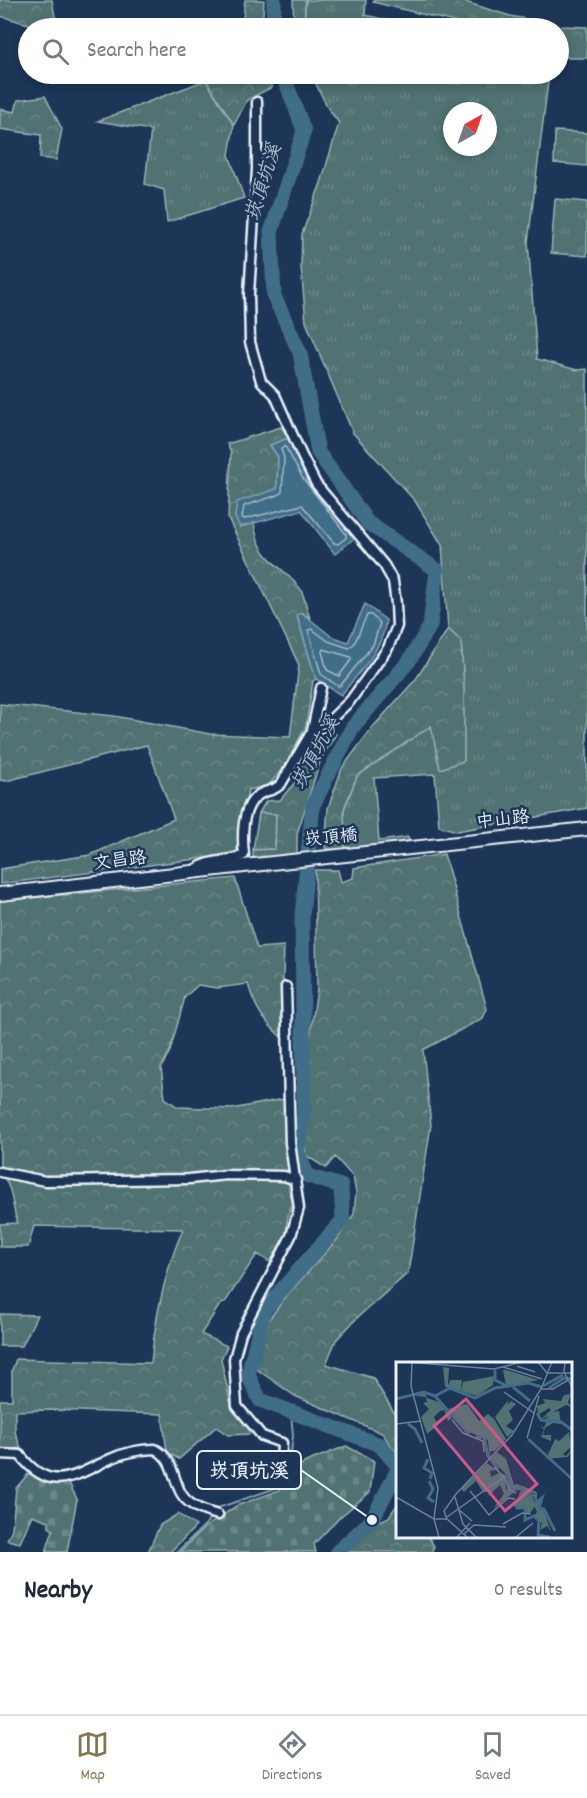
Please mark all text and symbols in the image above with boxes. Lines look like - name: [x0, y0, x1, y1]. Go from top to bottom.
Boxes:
- search box: [18, 18, 569, 84]
- icon: search: [39, 35, 72, 68]
- text: Search here: [87, 36, 186, 67]
- north arrow: [443, 102, 497, 156]
- water label: 崁頂坑溪: [240, 140, 290, 225]
- water label: 崁頂坑溪: [286, 711, 349, 796]
- street label: 中山路: [475, 806, 531, 836]
- street label: 崁頂橋: [303, 824, 359, 854]
- street label: 文昌路: [92, 846, 148, 878]
- inset map: [396, 1362, 572, 1537]
- callout: 崁頂坑溪: [197, 1451, 301, 1489]
- text: 崁頂坑溪: [209, 1459, 289, 1487]
- text: Nearby: [24, 1573, 92, 1610]
- text: 0 results: [494, 1577, 563, 1605]
- tab: Map: [76, 1728, 109, 1787]
- tab: Directions: [262, 1728, 322, 1787]
- tab: Saved: [475, 1728, 511, 1787]

